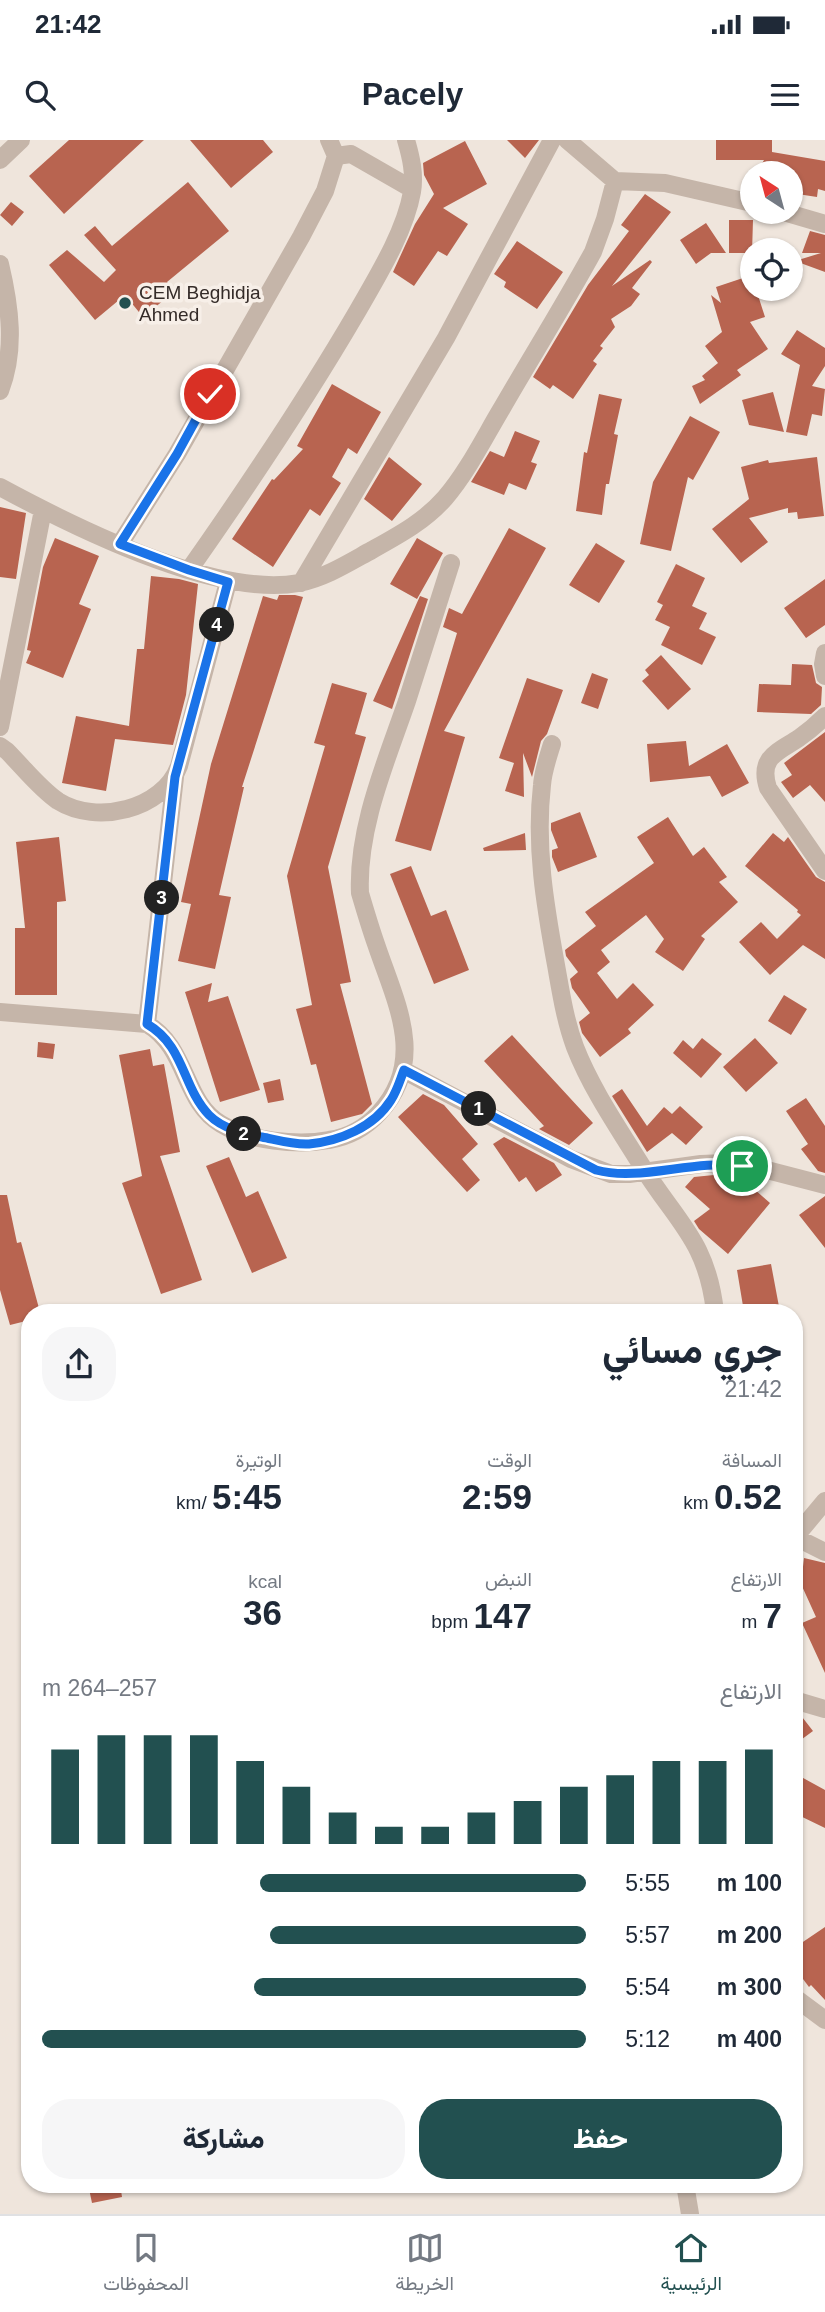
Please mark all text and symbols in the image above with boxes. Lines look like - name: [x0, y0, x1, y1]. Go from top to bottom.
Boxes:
- text: 21:42: [35, 9, 102, 39]
- icon: search: [21, 76, 59, 114]
- text: Pacely: [362, 76, 463, 112]
- icon: menu: [766, 76, 804, 114]
- north arrow: [740, 161, 803, 224]
- map controls: [740, 161, 803, 301]
- button: locate: [740, 238, 803, 301]
- place label: CEM Beghidja Ahmed: [139, 282, 261, 325]
- marker: CEM Beghidja Ahmed: [117, 295, 133, 311]
- pin: [180, 364, 240, 424]
- icon: check: [191, 375, 229, 413]
- pin: 4: [200, 608, 234, 643]
- text: 4: [211, 614, 222, 635]
- pin: 3: [144, 880, 180, 916]
- text: 3: [156, 887, 167, 908]
- pin: 1: [462, 1091, 496, 1126]
- text: 1: [473, 1098, 484, 1119]
- pin: 2: [226, 1116, 262, 1152]
- text: 2: [238, 1123, 249, 1144]
- pin: [712, 1136, 772, 1196]
- icon: arrive: [723, 1147, 761, 1185]
- button: share: [42, 1327, 116, 1401]
- text: جري مسائي: [602, 1329, 782, 1371]
- text: 21:42: [724, 1376, 782, 1402]
- text: الوتيرة: [236, 1450, 282, 1471]
- text: الوقت: [487, 1450, 532, 1471]
- text: المسافة: [722, 1450, 782, 1471]
- text: 5:45: [212, 1477, 282, 1516]
- text: 2:59: [462, 1477, 532, 1516]
- text: 0.52: [714, 1477, 782, 1516]
- text: /km: [176, 1492, 212, 1513]
- text: km: [683, 1492, 714, 1513]
- text: النبض: [485, 1569, 532, 1590]
- text: الارتفاع: [730, 1569, 782, 1590]
- text: kcal: [248, 1571, 282, 1592]
- text: 36: [243, 1593, 282, 1632]
- text: 147: [474, 1596, 532, 1635]
- text: 7: [763, 1596, 782, 1635]
- text: bpm: [431, 1611, 474, 1632]
- text: m: [741, 1611, 763, 1632]
- text: 257–264 m: [42, 1675, 157, 1701]
- text: الارتفاع: [720, 1678, 782, 1704]
- text: 5:55: [625, 1870, 670, 1896]
- text: 100 m: [717, 1870, 782, 1896]
- text: 5:57: [625, 1922, 670, 1948]
- text: 200 m: [717, 1922, 782, 1948]
- text: 5:54: [625, 1974, 670, 2000]
- text: 300 m: [717, 1974, 782, 2000]
- text: 5:12: [625, 2026, 670, 2052]
- text: 400 m: [717, 2026, 782, 2052]
- button: مشاركة: [42, 2099, 405, 2179]
- button: حفظ: [419, 2099, 782, 2179]
- tab: المحفوظات: [103, 2229, 189, 2300]
- tab: الخريطة: [395, 2229, 454, 2300]
- tab: الرئيسية: [660, 2229, 722, 2300]

